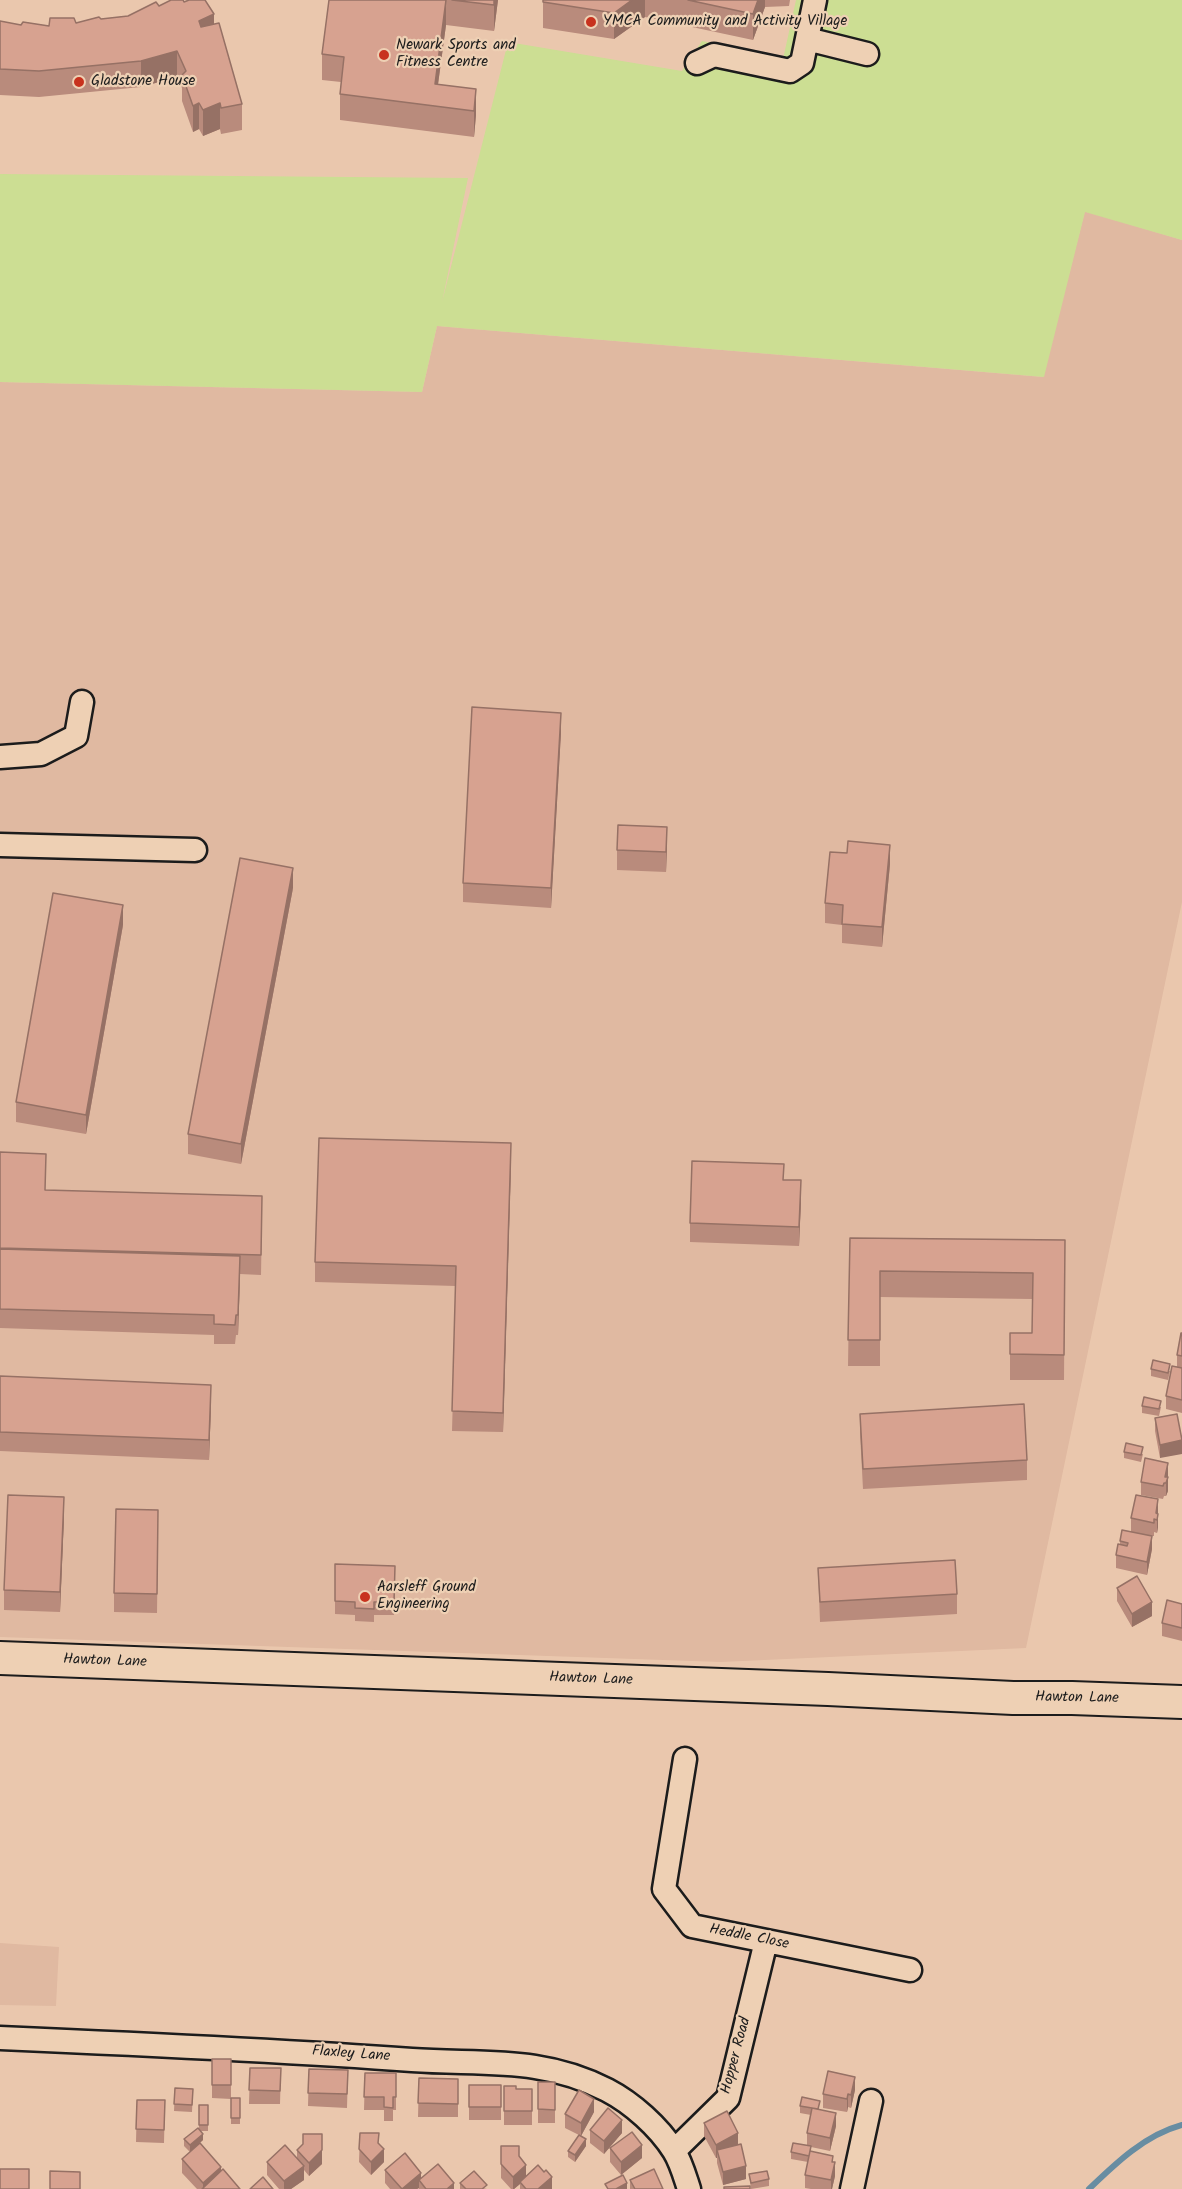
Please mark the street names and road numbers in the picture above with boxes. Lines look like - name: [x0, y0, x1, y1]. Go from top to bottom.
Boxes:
- street label: Hawton Lane: [63, 1652, 147, 1672]
- street label: Hawton Lane: [549, 1670, 633, 1690]
- street label: Hawton Lane: [1035, 1689, 1119, 1709]
- street label: Heddle Close: [708, 1921, 790, 1955]
- street label: Hopper Road: [718, 2016, 756, 2096]
- street label: Flaxley Lane: [311, 2043, 391, 2067]

